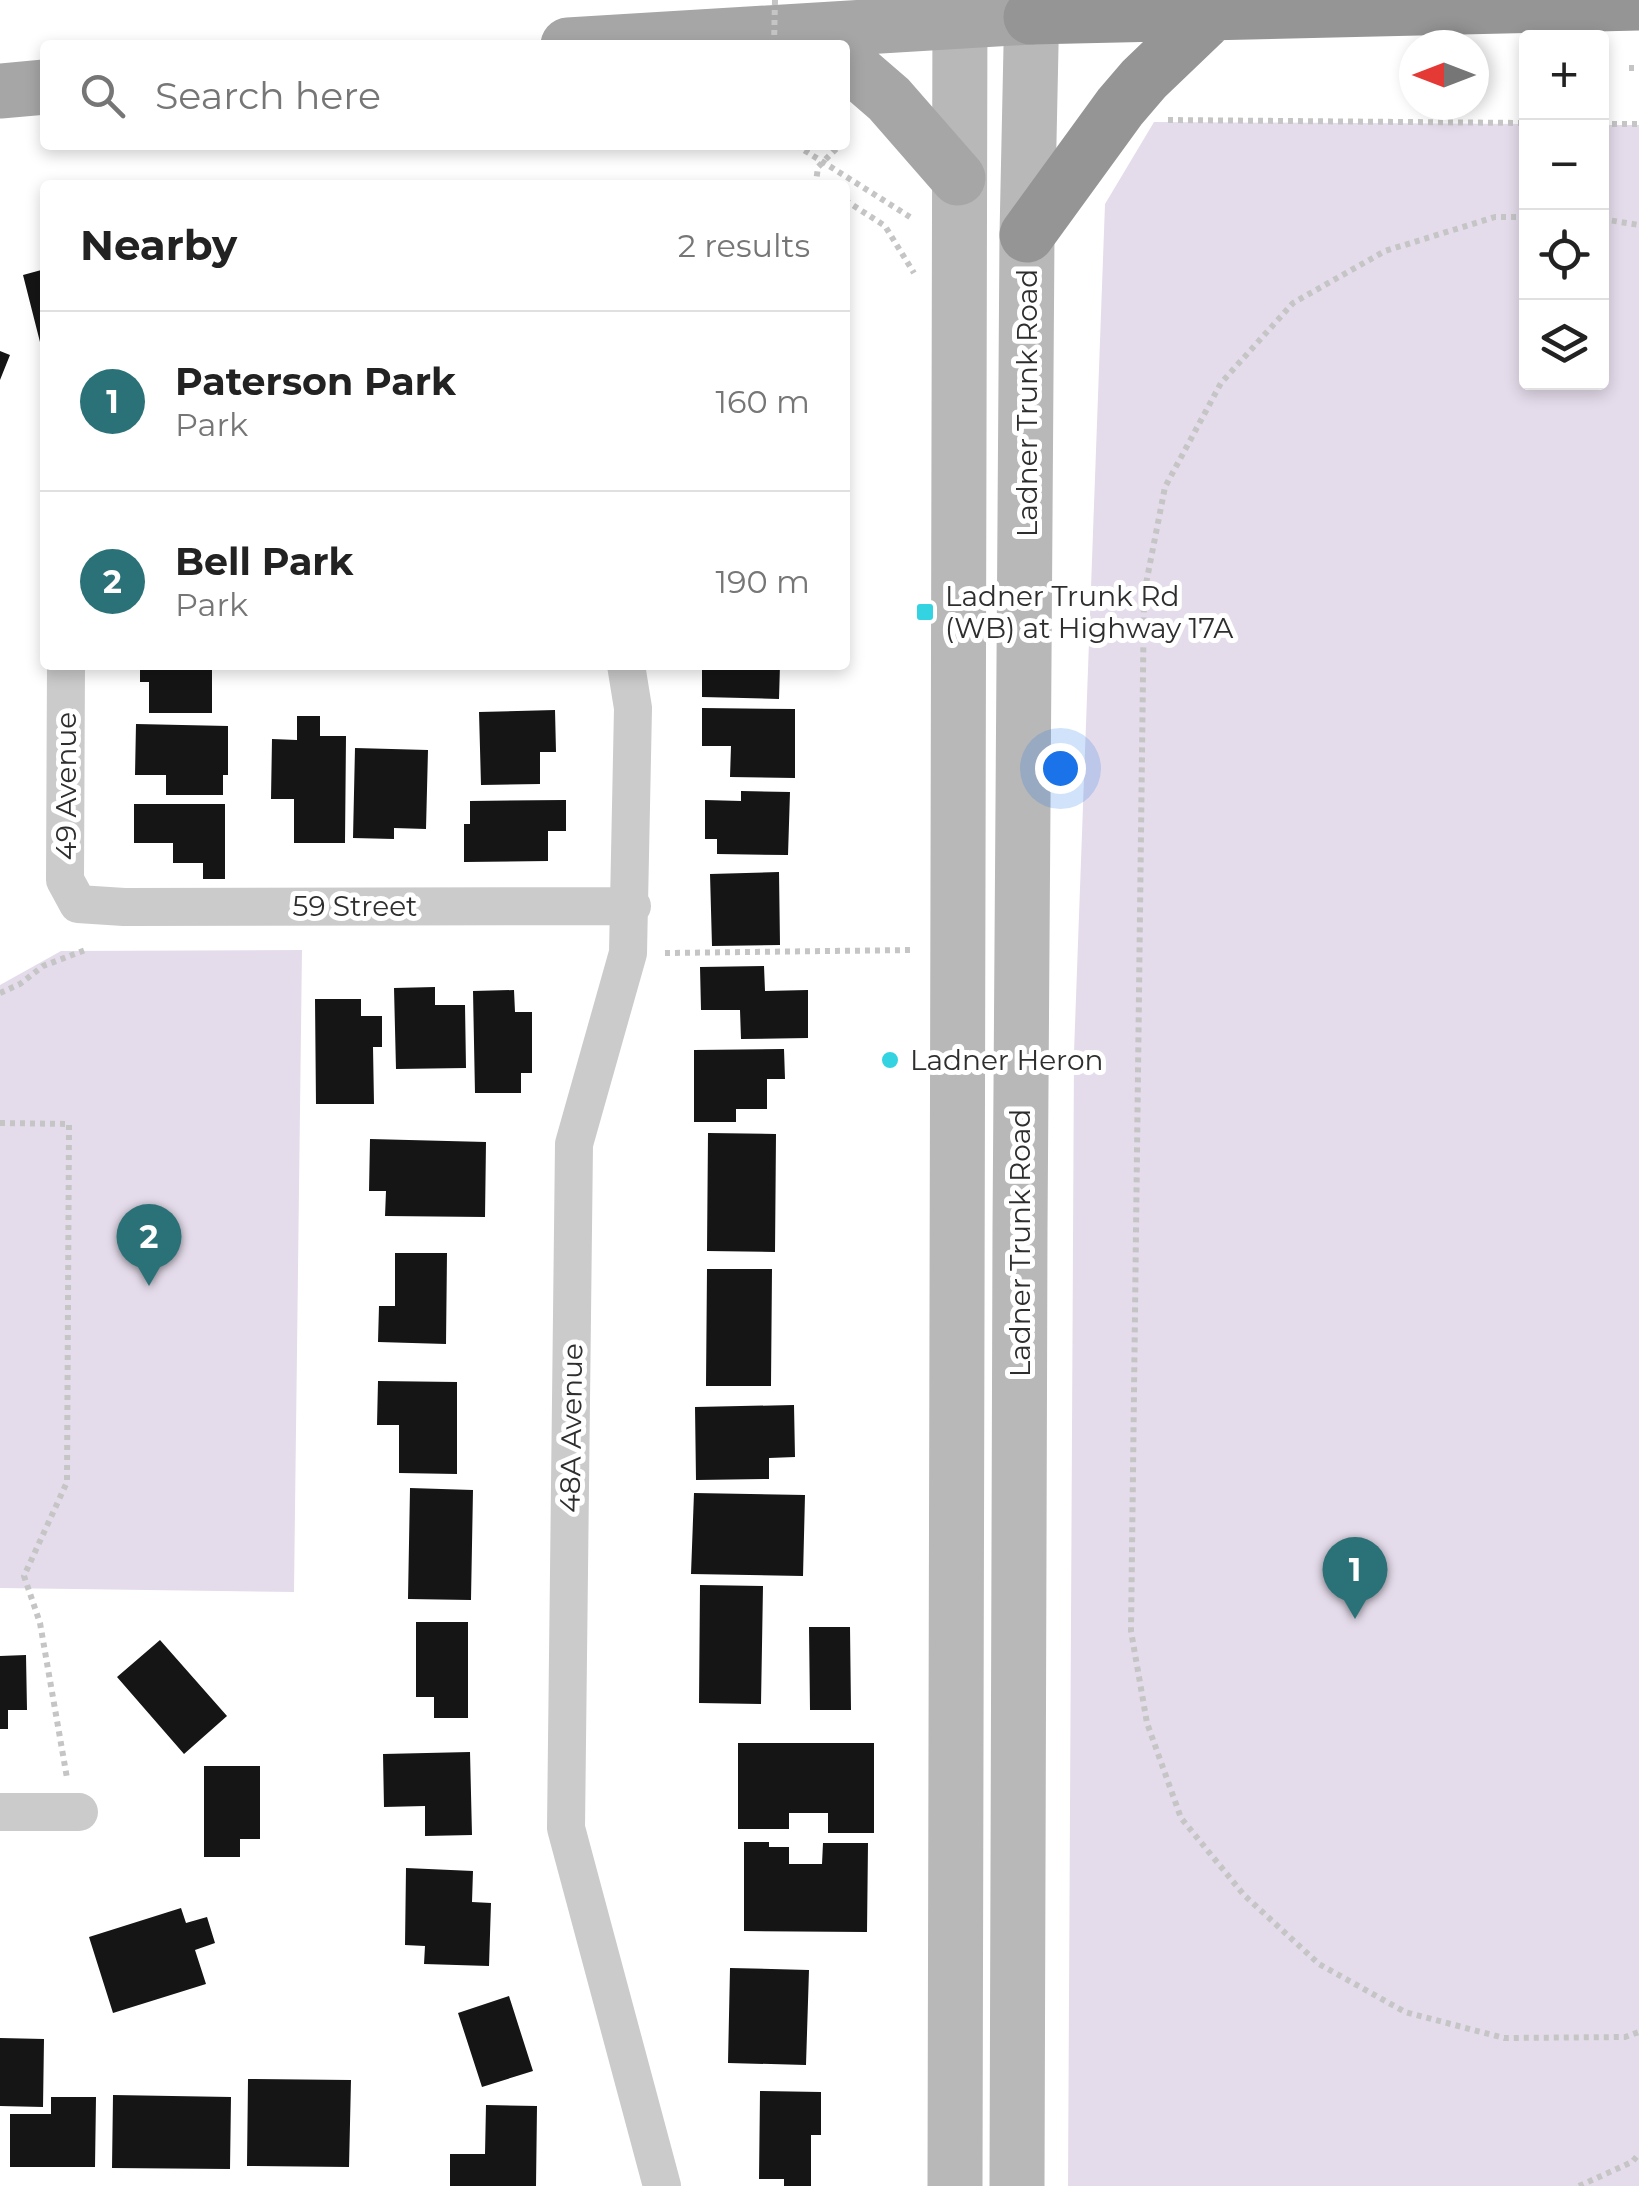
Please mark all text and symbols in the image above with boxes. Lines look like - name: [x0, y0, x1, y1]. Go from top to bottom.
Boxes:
- north arrow: [1399, 30, 1489, 120]
- map controls: [1519, 30, 1609, 390]
- button: +: [1519, 30, 1609, 120]
- search box: [40, 40, 850, 150]
- icon: search: [75, 68, 130, 123]
- text: Search here: [155, 72, 381, 119]
- button: −: [1519, 120, 1609, 210]
- button: locate: [1519, 210, 1609, 300]
- text: Nearby: [80, 219, 237, 271]
- text: 2 results: [678, 226, 810, 265]
- street label: Ladner Trunk Road: [1010, 269, 1044, 537]
- button: layers: [1519, 300, 1609, 390]
- text: Paterson Park: [175, 358, 456, 405]
- text: 1: [106, 382, 119, 421]
- text: 160 m: [715, 382, 810, 421]
- text: Park: [175, 405, 248, 444]
- text: Bell Park: [175, 538, 354, 585]
- text: 2: [103, 562, 122, 601]
- text: 190 m: [715, 562, 810, 601]
- place label: Ladner Trunk Rd (WB) at Highway 17A: [945, 579, 1234, 645]
- text: Park: [175, 585, 248, 624]
- marker: Ladner Trunk Rd (WB) at Highway 17A: [914, 601, 936, 623]
- street label: 49 Avenue: [49, 712, 83, 860]
- your location: [1035, 743, 1086, 794]
- street label: 59 Street: [293, 889, 417, 923]
- place label: Ladner Heron: [910, 1043, 1103, 1077]
- marker: Ladner Heron: [879, 1049, 901, 1071]
- street label: Ladner Trunk Road: [1003, 1109, 1037, 1377]
- pin: 2: [116, 1204, 182, 1286]
- street label: 48A Avenue: [553, 1343, 589, 1513]
- pin: 1: [1322, 1536, 1388, 1619]

